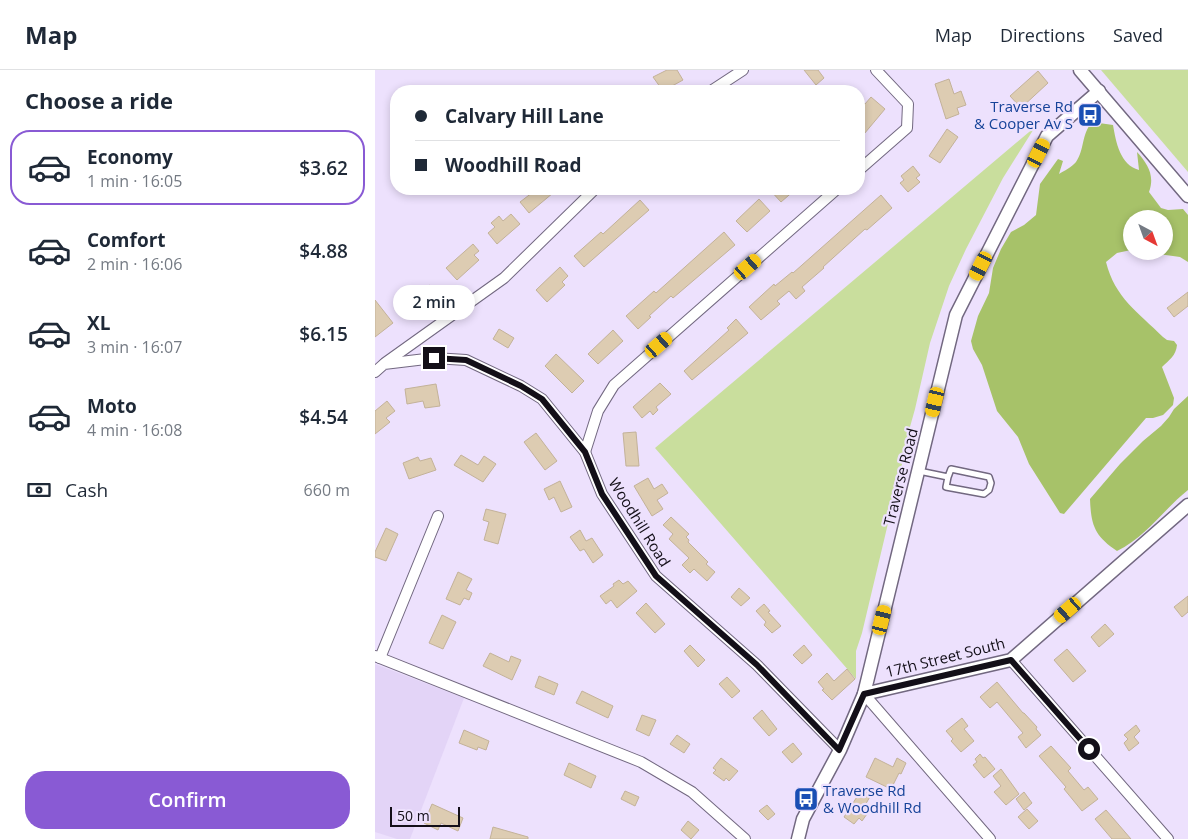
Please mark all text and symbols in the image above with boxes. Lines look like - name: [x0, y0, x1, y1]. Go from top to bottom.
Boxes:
- text: Map: [25, 18, 77, 51]
- text: Map: [935, 23, 972, 47]
- text: Directions: [1000, 23, 1085, 47]
- text: Saved: [1113, 23, 1163, 47]
- text: Choose a ride: [25, 85, 173, 115]
- place label: Traverse Rd & Cooper Av S: [974, 96, 1073, 133]
- bus stop icon: Traverse Rd & Cooper Av S: [1077, 102, 1103, 128]
- text: Calvary Hill Lane: [445, 103, 604, 129]
- car: [1025, 136, 1052, 170]
- text: Economy: [87, 144, 173, 170]
- icon: car: [27, 145, 72, 190]
- text: Woodhill Road: [445, 152, 582, 178]
- text: $3.62: [299, 155, 348, 181]
- text: 1 min · 16:05: [87, 170, 182, 192]
- north arrow: [1123, 210, 1173, 260]
- map controls: [1123, 210, 1173, 260]
- text: Comfort: [87, 227, 166, 253]
- icon: car: [27, 228, 72, 273]
- text: $4.88: [299, 238, 348, 264]
- car: [967, 249, 994, 283]
- car: [731, 251, 764, 283]
- text: 2 min · 16:06: [87, 253, 182, 275]
- callout: 2 min: [393, 286, 475, 320]
- text: 2 min: [412, 291, 456, 313]
- text: XL: [87, 310, 110, 336]
- icon: car: [27, 311, 72, 356]
- text: $6.15: [299, 321, 348, 347]
- car: [642, 329, 675, 361]
- text: 3 min · 16:07: [87, 336, 182, 358]
- route end: [423, 347, 445, 369]
- car: [924, 386, 945, 418]
- text: Moto: [87, 393, 137, 419]
- icon: car: [27, 394, 72, 439]
- text: $4.54: [299, 404, 348, 430]
- text: 4 min · 16:08: [87, 419, 182, 441]
- street label: Traverse Road: [878, 426, 922, 528]
- street label: Woodhill Road: [605, 474, 675, 570]
- icon: cash: [25, 476, 53, 504]
- text: Cash: [65, 477, 108, 503]
- text: 660 m: [304, 479, 350, 501]
- car: [1051, 594, 1084, 626]
- car: [871, 604, 892, 636]
- street label: 17th Street South: [883, 632, 1007, 682]
- route start: [1078, 738, 1100, 760]
- button: Confirm: [25, 771, 350, 829]
- place label: Traverse Rd & Woodhill Rd: [823, 780, 922, 817]
- bus stop icon: Traverse Rd & Woodhill Rd: [793, 786, 819, 812]
- scale bar: [390, 804, 460, 827]
- text: 50 m: [397, 806, 430, 825]

